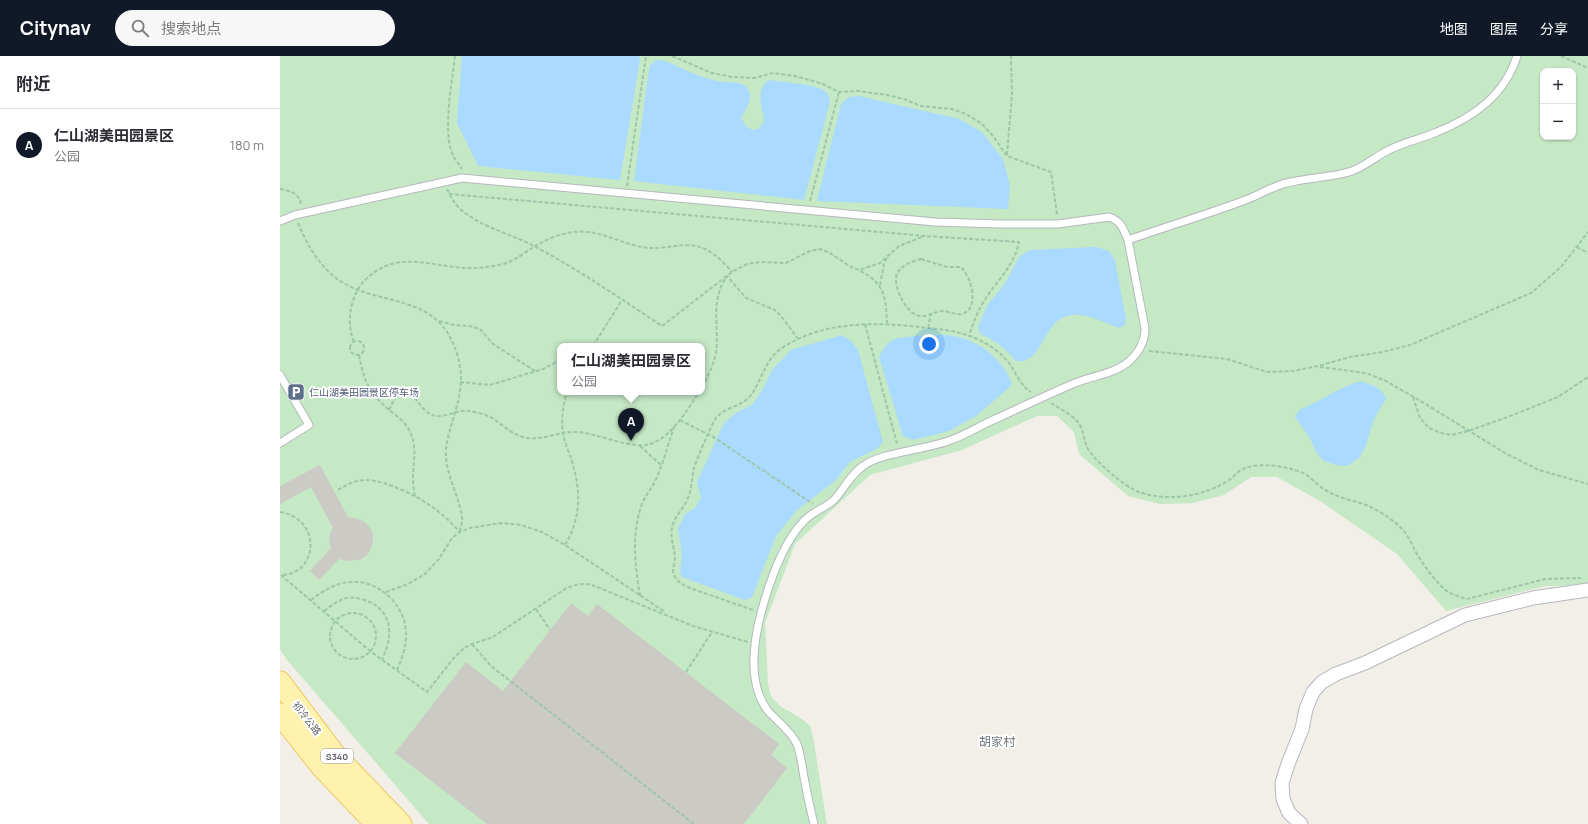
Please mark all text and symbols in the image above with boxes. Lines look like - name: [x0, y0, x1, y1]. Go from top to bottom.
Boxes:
- search box: [115, 10, 395, 46]
- text: Citynav: [20, 15, 91, 41]
- icon: search: [129, 17, 151, 39]
- text: 搜索地点: [161, 18, 221, 39]
- text: 地图: [1440, 19, 1468, 38]
- text: 图层: [1490, 19, 1518, 38]
- text: 分享: [1540, 19, 1568, 38]
- map controls: [1540, 68, 1576, 140]
- button: +: [1540, 68, 1576, 104]
- text: 附近: [16, 72, 50, 95]
- button: −: [1540, 104, 1576, 140]
- text: 仁山湖美田园景区: [54, 125, 174, 146]
- text: A: [25, 136, 33, 154]
- text: 180 m: [230, 136, 264, 154]
- text: 公园: [54, 147, 80, 165]
- your location: [919, 334, 939, 354]
- popup: [557, 343, 705, 395]
- text: 仁山湖美田园景区: [571, 350, 691, 371]
- text: 公园: [571, 372, 597, 390]
- parking icon: 仁山湖美田园景区停车场: [286, 382, 306, 402]
- place label: 仁山湖美田园景区停车场: [309, 385, 419, 399]
- pin: A: [618, 408, 644, 441]
- street label: 祁冷公路: [289, 698, 325, 738]
- district label: 胡家村: [979, 733, 1016, 750]
- road number: S340: [321, 749, 353, 763]

